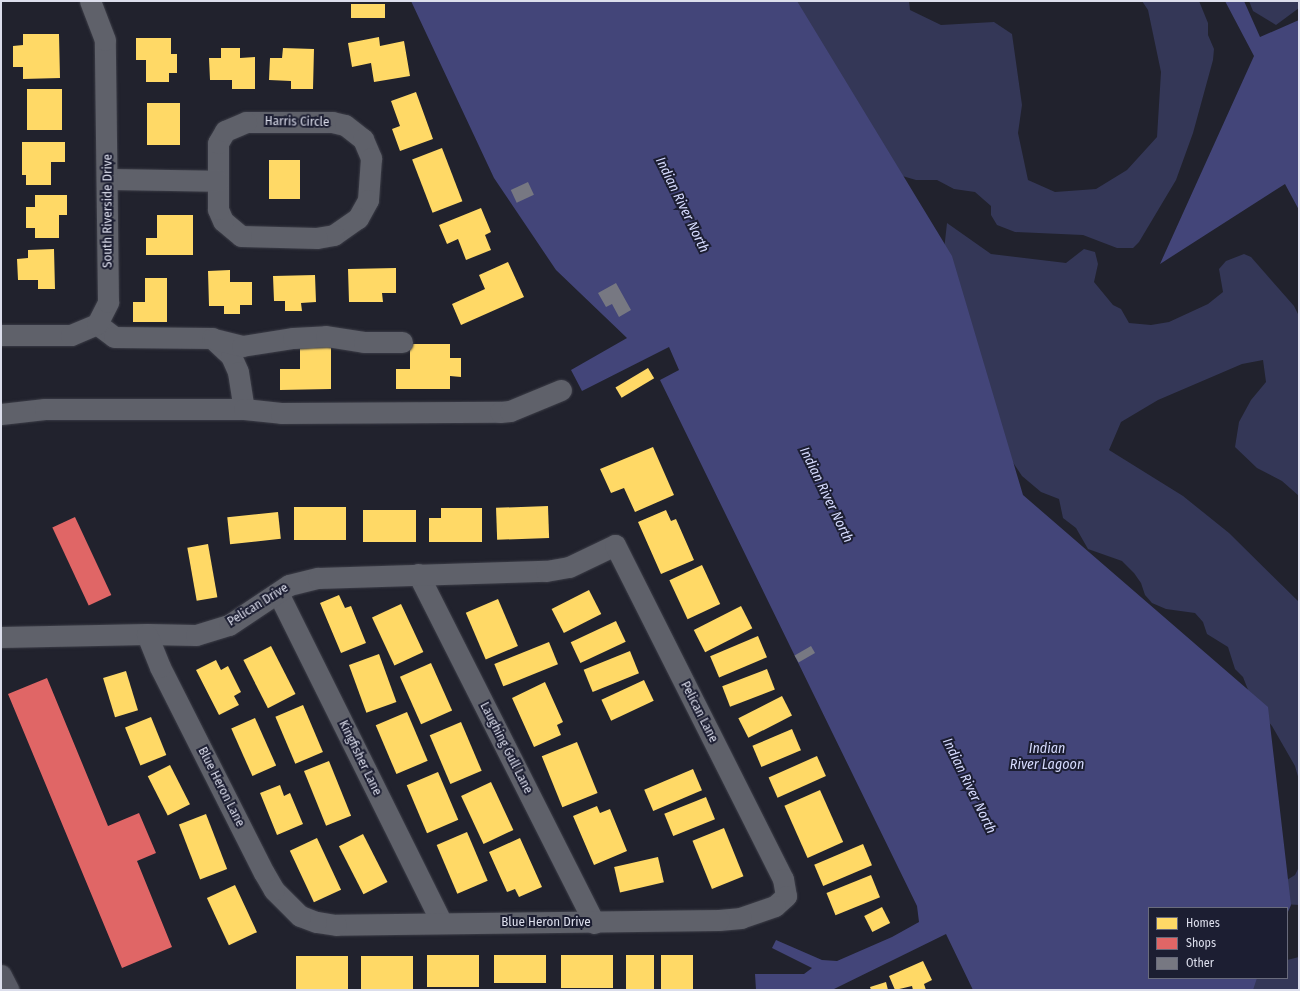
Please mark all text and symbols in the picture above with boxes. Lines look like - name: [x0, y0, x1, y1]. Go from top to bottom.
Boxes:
- street label: Harris Circle: [265, 114, 329, 130]
- street label: South Riverside Drive: [100, 154, 116, 268]
- water label: Indian River North: [652, 154, 712, 256]
- water label: Indian River North: [796, 444, 856, 546]
- street label: Pelican Drive: [225, 580, 291, 630]
- street label: Pelican Lane: [677, 679, 721, 745]
- street label: Laughing Gull Lane: [476, 700, 536, 796]
- street label: Kingfisher Lane: [335, 718, 385, 798]
- water label: Indian River North: [939, 735, 999, 837]
- water label: Indian River Lagoon: [1010, 741, 1084, 774]
- street label: Blue Heron Lane: [194, 745, 248, 829]
- legend: [1148, 907, 1288, 979]
- street label: Blue Heron Drive: [501, 914, 591, 930]
- text: Homes: [1186, 916, 1220, 930]
- text: Shops: [1186, 936, 1216, 950]
- text: Other: [1186, 956, 1214, 970]

